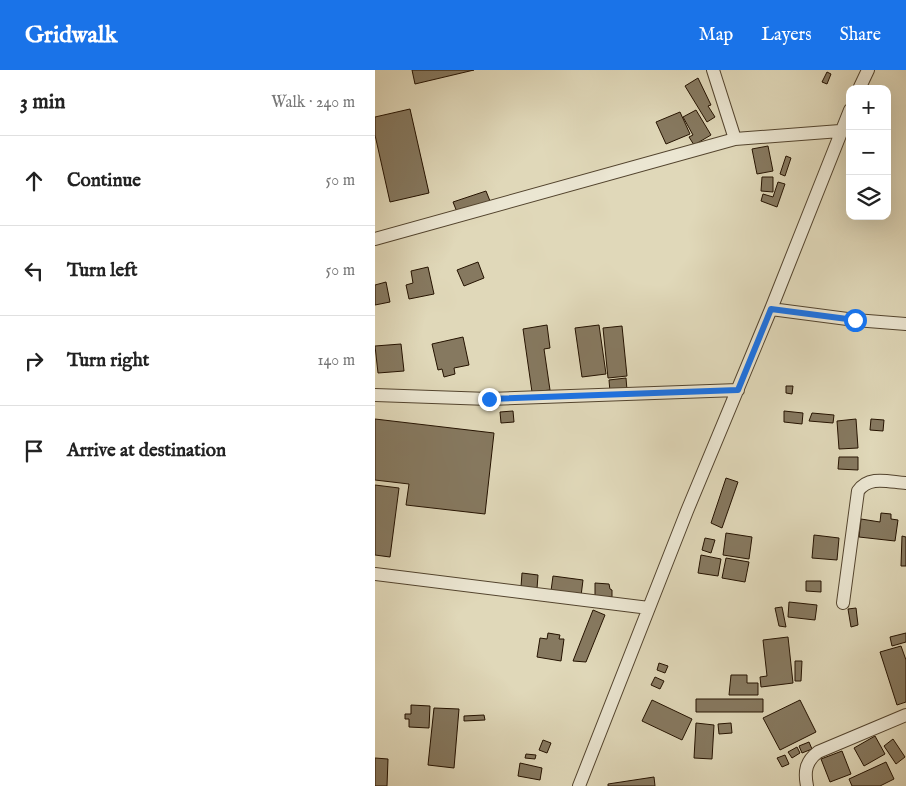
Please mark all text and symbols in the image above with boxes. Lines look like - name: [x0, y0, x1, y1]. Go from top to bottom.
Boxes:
- text: Gridwalk: [25, 20, 117, 51]
- text: Map: [699, 24, 733, 47]
- text: Layers: [761, 24, 812, 47]
- text: Share: [840, 24, 881, 47]
- map controls: [846, 85, 891, 220]
- button: +: [846, 85, 891, 130]
- text: 3 min: [20, 89, 65, 116]
- text: Walk · 240 m: [271, 93, 355, 113]
- button: −: [846, 130, 891, 175]
- icon: ahead: [20, 167, 48, 195]
- text: Continue: [67, 169, 141, 193]
- text: 50 m: [326, 171, 355, 191]
- button: layers: [846, 175, 891, 220]
- icon: left: [20, 257, 48, 285]
- text: Turn left: [67, 259, 138, 283]
- text: 50 m: [326, 261, 355, 281]
- route start: [844, 309, 867, 332]
- icon: right: [20, 347, 48, 375]
- text: Turn right: [67, 349, 149, 373]
- text: 140 m: [317, 351, 355, 371]
- route end: [478, 388, 501, 411]
- icon: arrive: [20, 437, 48, 465]
- text: Arrive at destination: [67, 439, 226, 463]

